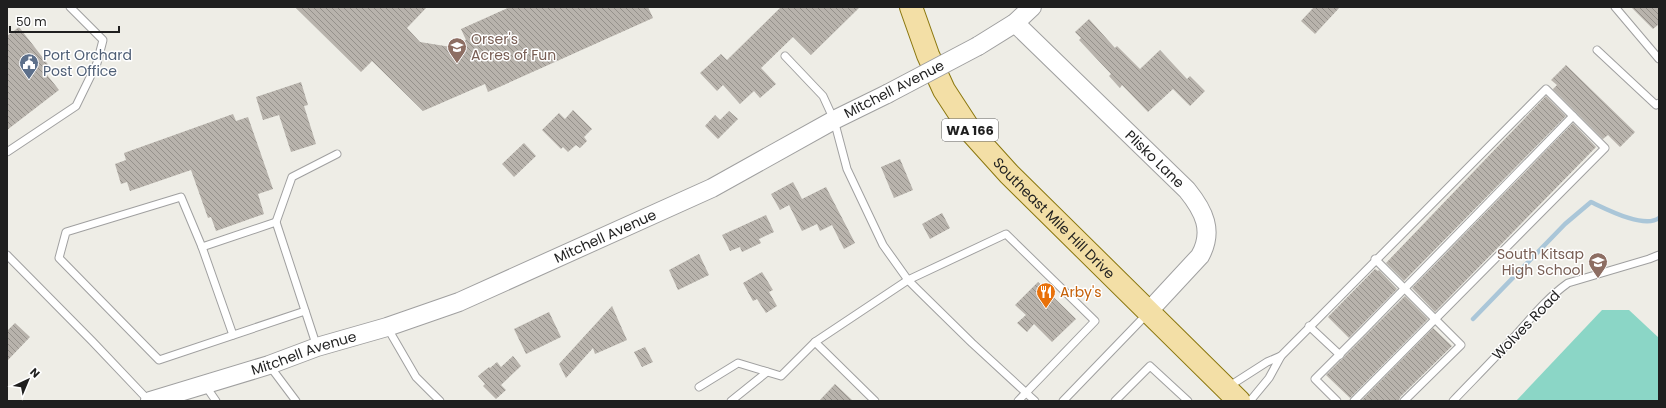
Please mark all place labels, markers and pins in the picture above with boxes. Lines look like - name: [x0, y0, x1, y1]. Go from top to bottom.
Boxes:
- place label: Orser's Acres of Fun: [471, 29, 556, 65]
- school or university icon: Orser's Acres of Fun: [446, 36, 468, 64]
- place label: Port Orchard Post Office: [43, 45, 132, 81]
- public building icon: Port Orchard Post Office: [18, 52, 40, 80]
- place label: South Kitsap High School: [1497, 244, 1584, 280]
- school or university icon: South Kitsap High School: [1587, 251, 1609, 279]
- restaurant icon: Arby's: [1035, 281, 1057, 309]
- place label: Arby's: [1060, 282, 1102, 302]

